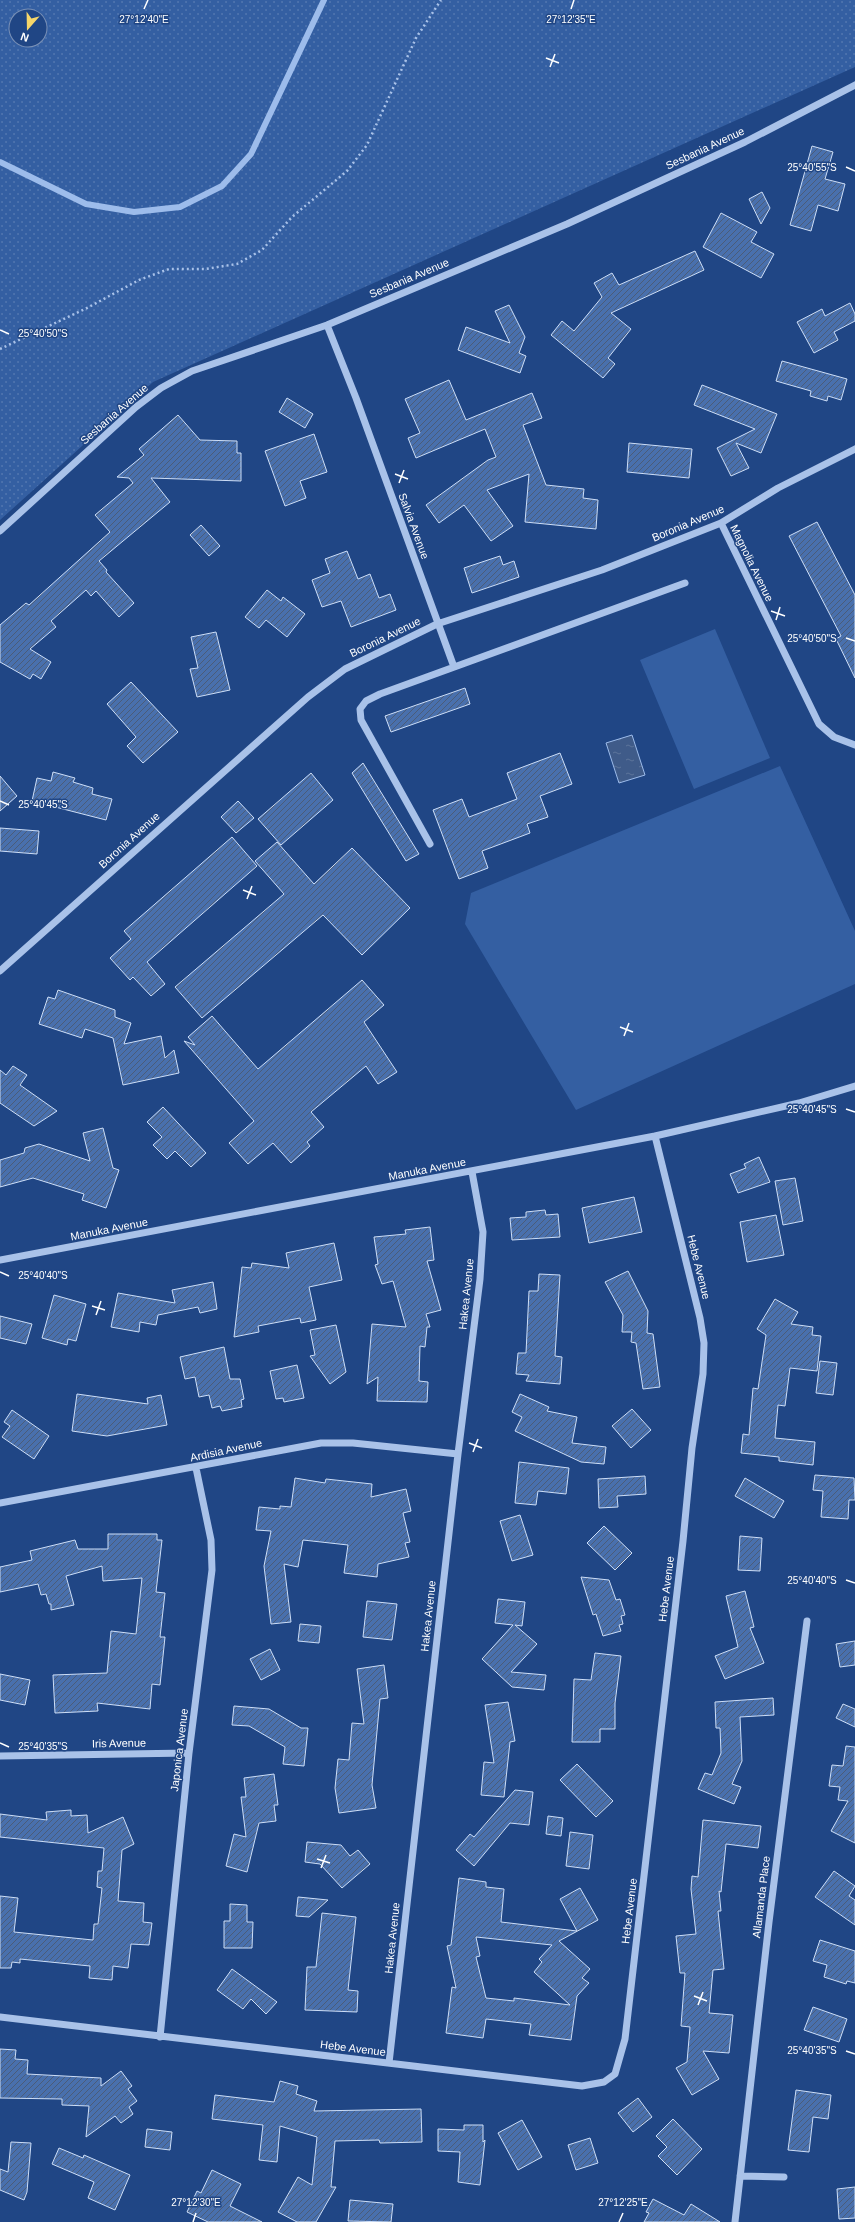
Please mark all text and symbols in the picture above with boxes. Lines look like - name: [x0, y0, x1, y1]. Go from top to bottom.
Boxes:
- north arrow: [8, 8, 48, 48]
- text: 27°12'40"E: [119, 14, 169, 25]
- text: 27°12'35"E: [546, 14, 596, 25]
- text: N: [19, 30, 30, 44]
- street label: Sesbania Avenue: [664, 125, 746, 171]
- text: 25°40'55"S: [787, 162, 837, 173]
- street label: Sesbania Avenue: [367, 256, 451, 300]
- text: 25°40'50"S: [18, 328, 68, 339]
- street label: Sesbania Avenue: [78, 381, 150, 447]
- street label: Salvia Avenue: [396, 491, 432, 561]
- street label: Boronia Avenue: [650, 502, 726, 544]
- street label: Magnolia Avenue: [728, 523, 776, 603]
- street label: Boronia Avenue: [348, 615, 422, 659]
- text: 25°40'50"S: [787, 633, 837, 644]
- text: 25°40'45"S: [18, 799, 68, 810]
- street label: Boronia Avenue: [96, 810, 162, 870]
- text: 25°40'45"S: [787, 1104, 837, 1115]
- street label: Manuka Avenue: [387, 1156, 467, 1182]
- street label: Manuka Avenue: [69, 1216, 149, 1242]
- street label: Hebe Avenue: [685, 1234, 713, 1300]
- street label: Hakea Avenue: [456, 1258, 476, 1330]
- text: 25°40'40"S: [18, 1270, 68, 1281]
- street label: Ardisia Avenue: [189, 1437, 263, 1463]
- street label: Hebe Avenue: [656, 1556, 676, 1622]
- text: 25°40'40"S: [787, 1575, 837, 1586]
- street label: Hakea Avenue: [418, 1580, 438, 1652]
- street label: Japonica Avenue: [168, 1708, 190, 1792]
- street label: Iris Avenue: [92, 1737, 146, 1749]
- text: 25°40'35"S: [18, 1741, 68, 1752]
- street label: Allamanda Place: [750, 1855, 772, 1939]
- street label: Hebe Avenue: [619, 1878, 639, 1944]
- street label: Hakea Avenue: [382, 1902, 402, 1974]
- street label: Hebe Avenue: [320, 2038, 386, 2058]
- text: 25°40'35"S: [787, 2045, 837, 2056]
- text: 27°12'30"E: [171, 2197, 221, 2208]
- text: 27°12'25"E: [598, 2197, 648, 2208]

